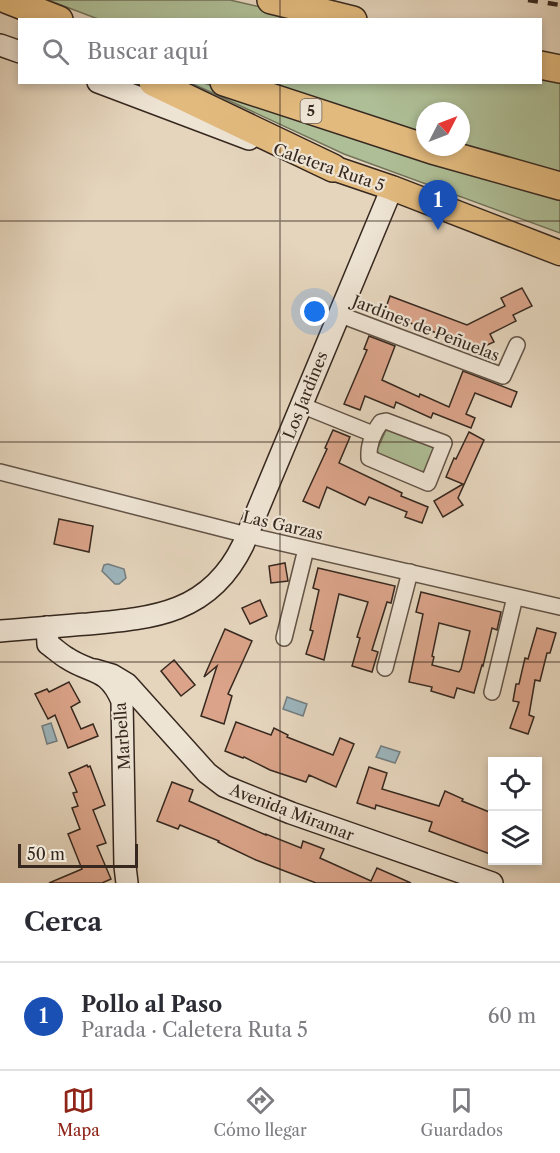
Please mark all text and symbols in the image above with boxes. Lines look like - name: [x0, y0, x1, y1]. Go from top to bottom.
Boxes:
- search box: [18, 18, 542, 84]
- icon: search: [39, 35, 72, 68]
- text: Buscar aquí: [87, 38, 209, 65]
- road number: 5: [300, 99, 322, 123]
- north arrow: [416, 102, 470, 156]
- street label: Caletera Ruta 5: [271, 139, 387, 195]
- pin: 1: [418, 180, 458, 230]
- street label: Jardines de Peñuelas: [347, 290, 502, 365]
- your location: [300, 297, 329, 326]
- street label: Los Jardines: [278, 348, 332, 442]
- street label: Las Garzas: [241, 506, 325, 544]
- street label: Marbella: [110, 701, 134, 771]
- map controls: [488, 757, 542, 865]
- button: locate: [488, 757, 542, 811]
- street label: Avenida Miramar: [226, 779, 357, 845]
- button: layers: [488, 811, 542, 865]
- scale bar: [18, 841, 138, 868]
- text: 50 m: [27, 844, 65, 864]
- text: Cerca: [24, 906, 102, 938]
- text: Pollo al Paso: [81, 991, 222, 1018]
- text: 1: [39, 1004, 48, 1028]
- text: 60 m: [488, 1004, 536, 1028]
- text: Parada · Caletera Ruta 5: [81, 1018, 308, 1042]
- tab: Mapa: [57, 1084, 100, 1140]
- tab: Cómo llegar: [214, 1084, 307, 1140]
- tab: Guardados: [421, 1084, 503, 1140]

